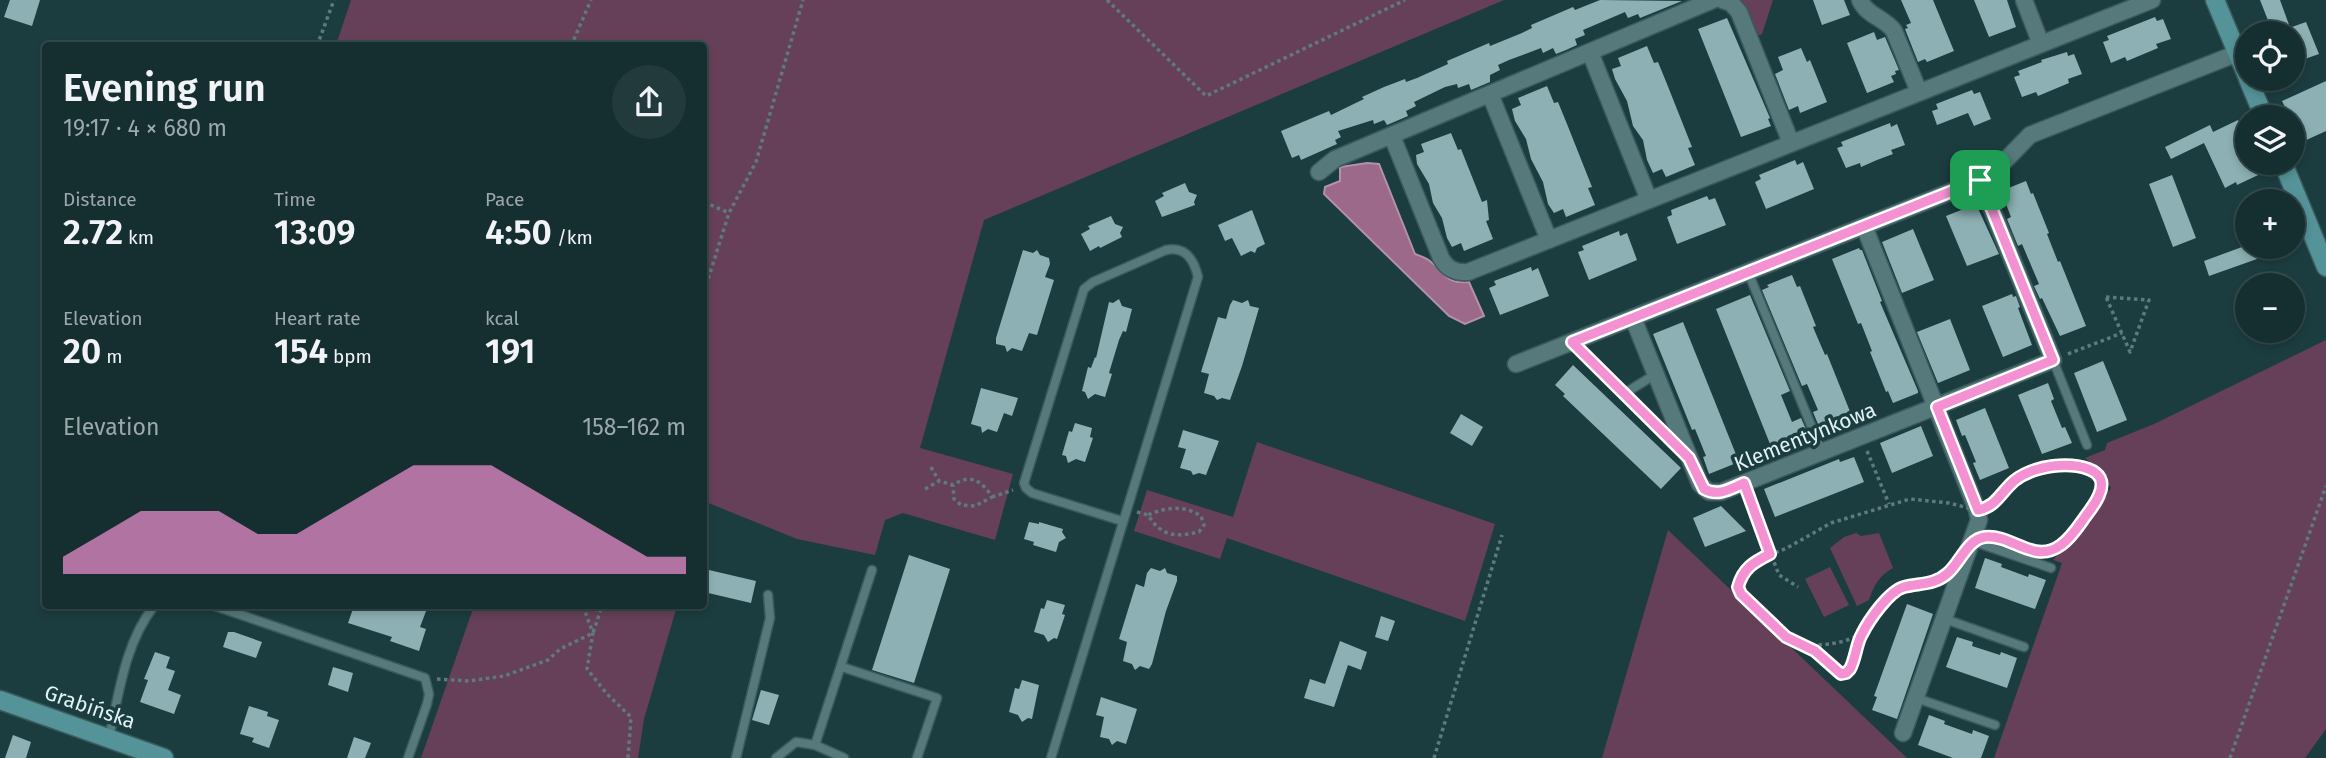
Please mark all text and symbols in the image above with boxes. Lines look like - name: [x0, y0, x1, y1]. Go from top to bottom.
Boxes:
- map controls: [2235, 21, 2305, 343]
- button: locate: [2235, 21, 2305, 91]
- text: Evening run: [63, 65, 266, 111]
- button: share: [612, 65, 686, 139]
- button: layers: [2235, 105, 2305, 175]
- text: 19:17 · 4 × 680 m: [63, 114, 227, 142]
- pin: [1950, 150, 2010, 210]
- icon: arrive: [1961, 161, 1999, 199]
- text: Distance: [63, 188, 137, 211]
- text: Time: [274, 188, 316, 211]
- text: Pace: [485, 188, 524, 211]
- button: +: [2235, 189, 2305, 259]
- text: 2.72: [63, 211, 123, 253]
- text: 13:09: [274, 211, 356, 253]
- text: 4:50: [485, 211, 552, 253]
- text: km: [123, 226, 154, 249]
- text: /km: [552, 226, 593, 249]
- button: −: [2235, 273, 2305, 343]
- text: Elevation: [63, 307, 143, 330]
- text: Heart rate: [274, 307, 361, 330]
- text: kcal: [485, 307, 519, 330]
- text: 20: [63, 330, 101, 372]
- text: 154: [274, 330, 328, 372]
- text: 191: [485, 330, 536, 372]
- text: m: [101, 345, 123, 368]
- text: bpm: [328, 345, 372, 368]
- street label: Klementynkowa: [1730, 397, 1880, 477]
- text: Elevation: [63, 413, 159, 441]
- text: 158–162 m: [582, 413, 686, 441]
- street label: Grabińska: [41, 679, 139, 735]

